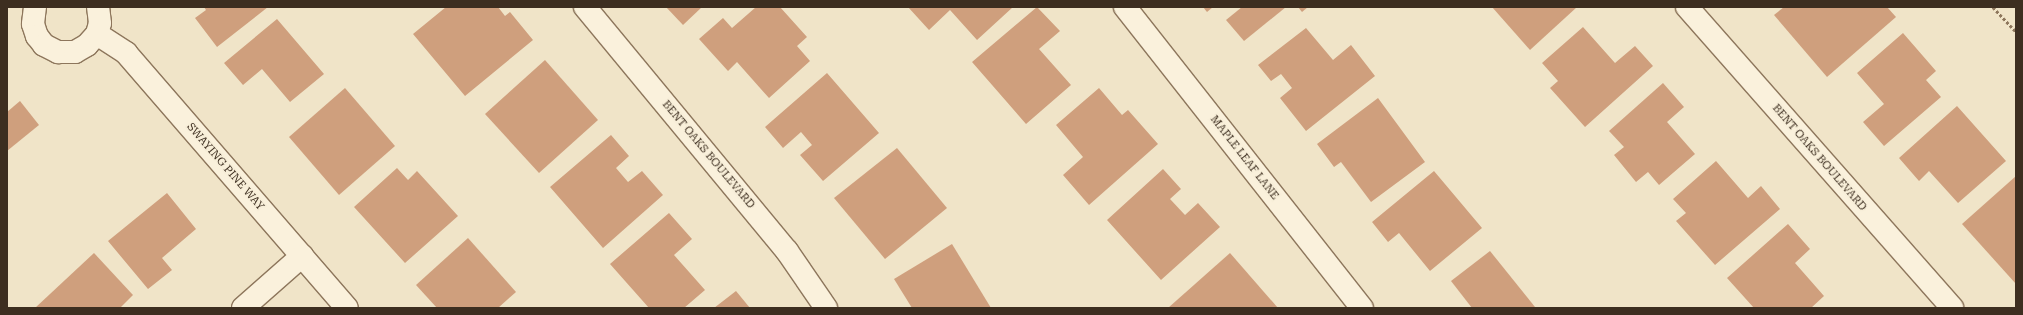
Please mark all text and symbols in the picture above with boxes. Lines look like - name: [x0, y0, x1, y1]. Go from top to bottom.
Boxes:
- street label: BENT OAKS BOULEVARD: [659, 98, 757, 212]
- street label: BENT OAKS BOULEVARD: [1769, 102, 1869, 214]
- street label: MAPLE LEAF LANE: [1207, 113, 1281, 203]
- street label: SWAYING PINE WAY: [183, 121, 267, 213]

